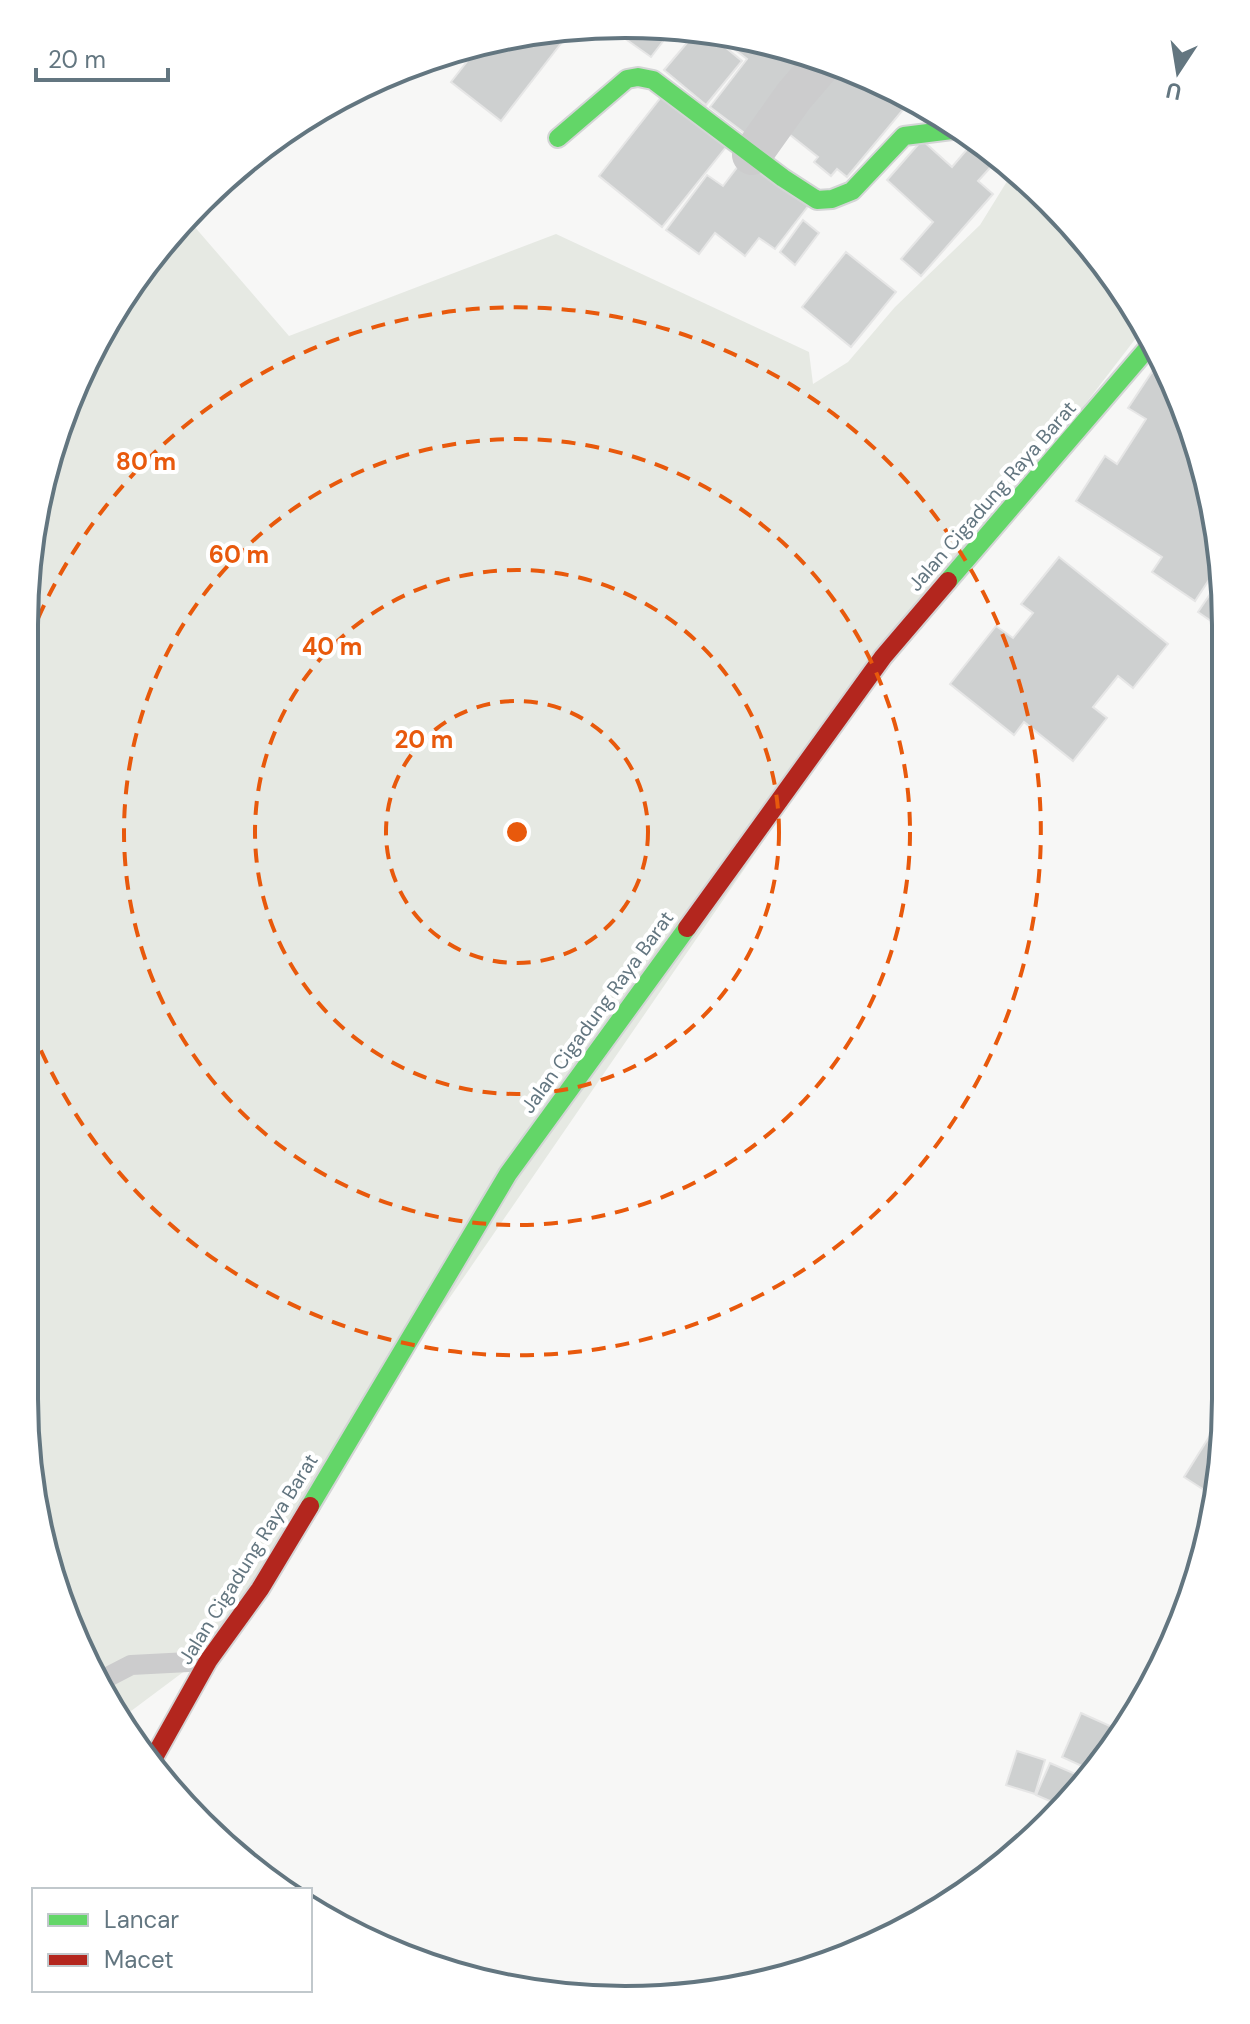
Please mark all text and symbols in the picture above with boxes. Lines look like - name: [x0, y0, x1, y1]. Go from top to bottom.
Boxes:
- scale bar: [36, 32, 168, 82]
- north arrow: [1138, 32, 1218, 112]
- text: 20 m: [48, 44, 106, 75]
- text: U: [1164, 75, 1184, 107]
- street label: Jalan Cigadung Raya Barat: [902, 395, 1082, 597]
- text: 80 m: [116, 446, 176, 477]
- text: 60 m: [209, 539, 269, 570]
- text: 40 m: [302, 631, 362, 662]
- text: 20 m: [395, 724, 453, 755]
- centre of rings: [503, 818, 531, 846]
- street label: Jalan Cigadung Raya Barat: [515, 906, 679, 1118]
- street label: Jalan Cigadung Raya Barat: [172, 1449, 324, 1669]
- legend: [32, 1888, 312, 1992]
- text: Lancar: [104, 1904, 179, 1935]
- text: Macet: [104, 1944, 174, 1975]

